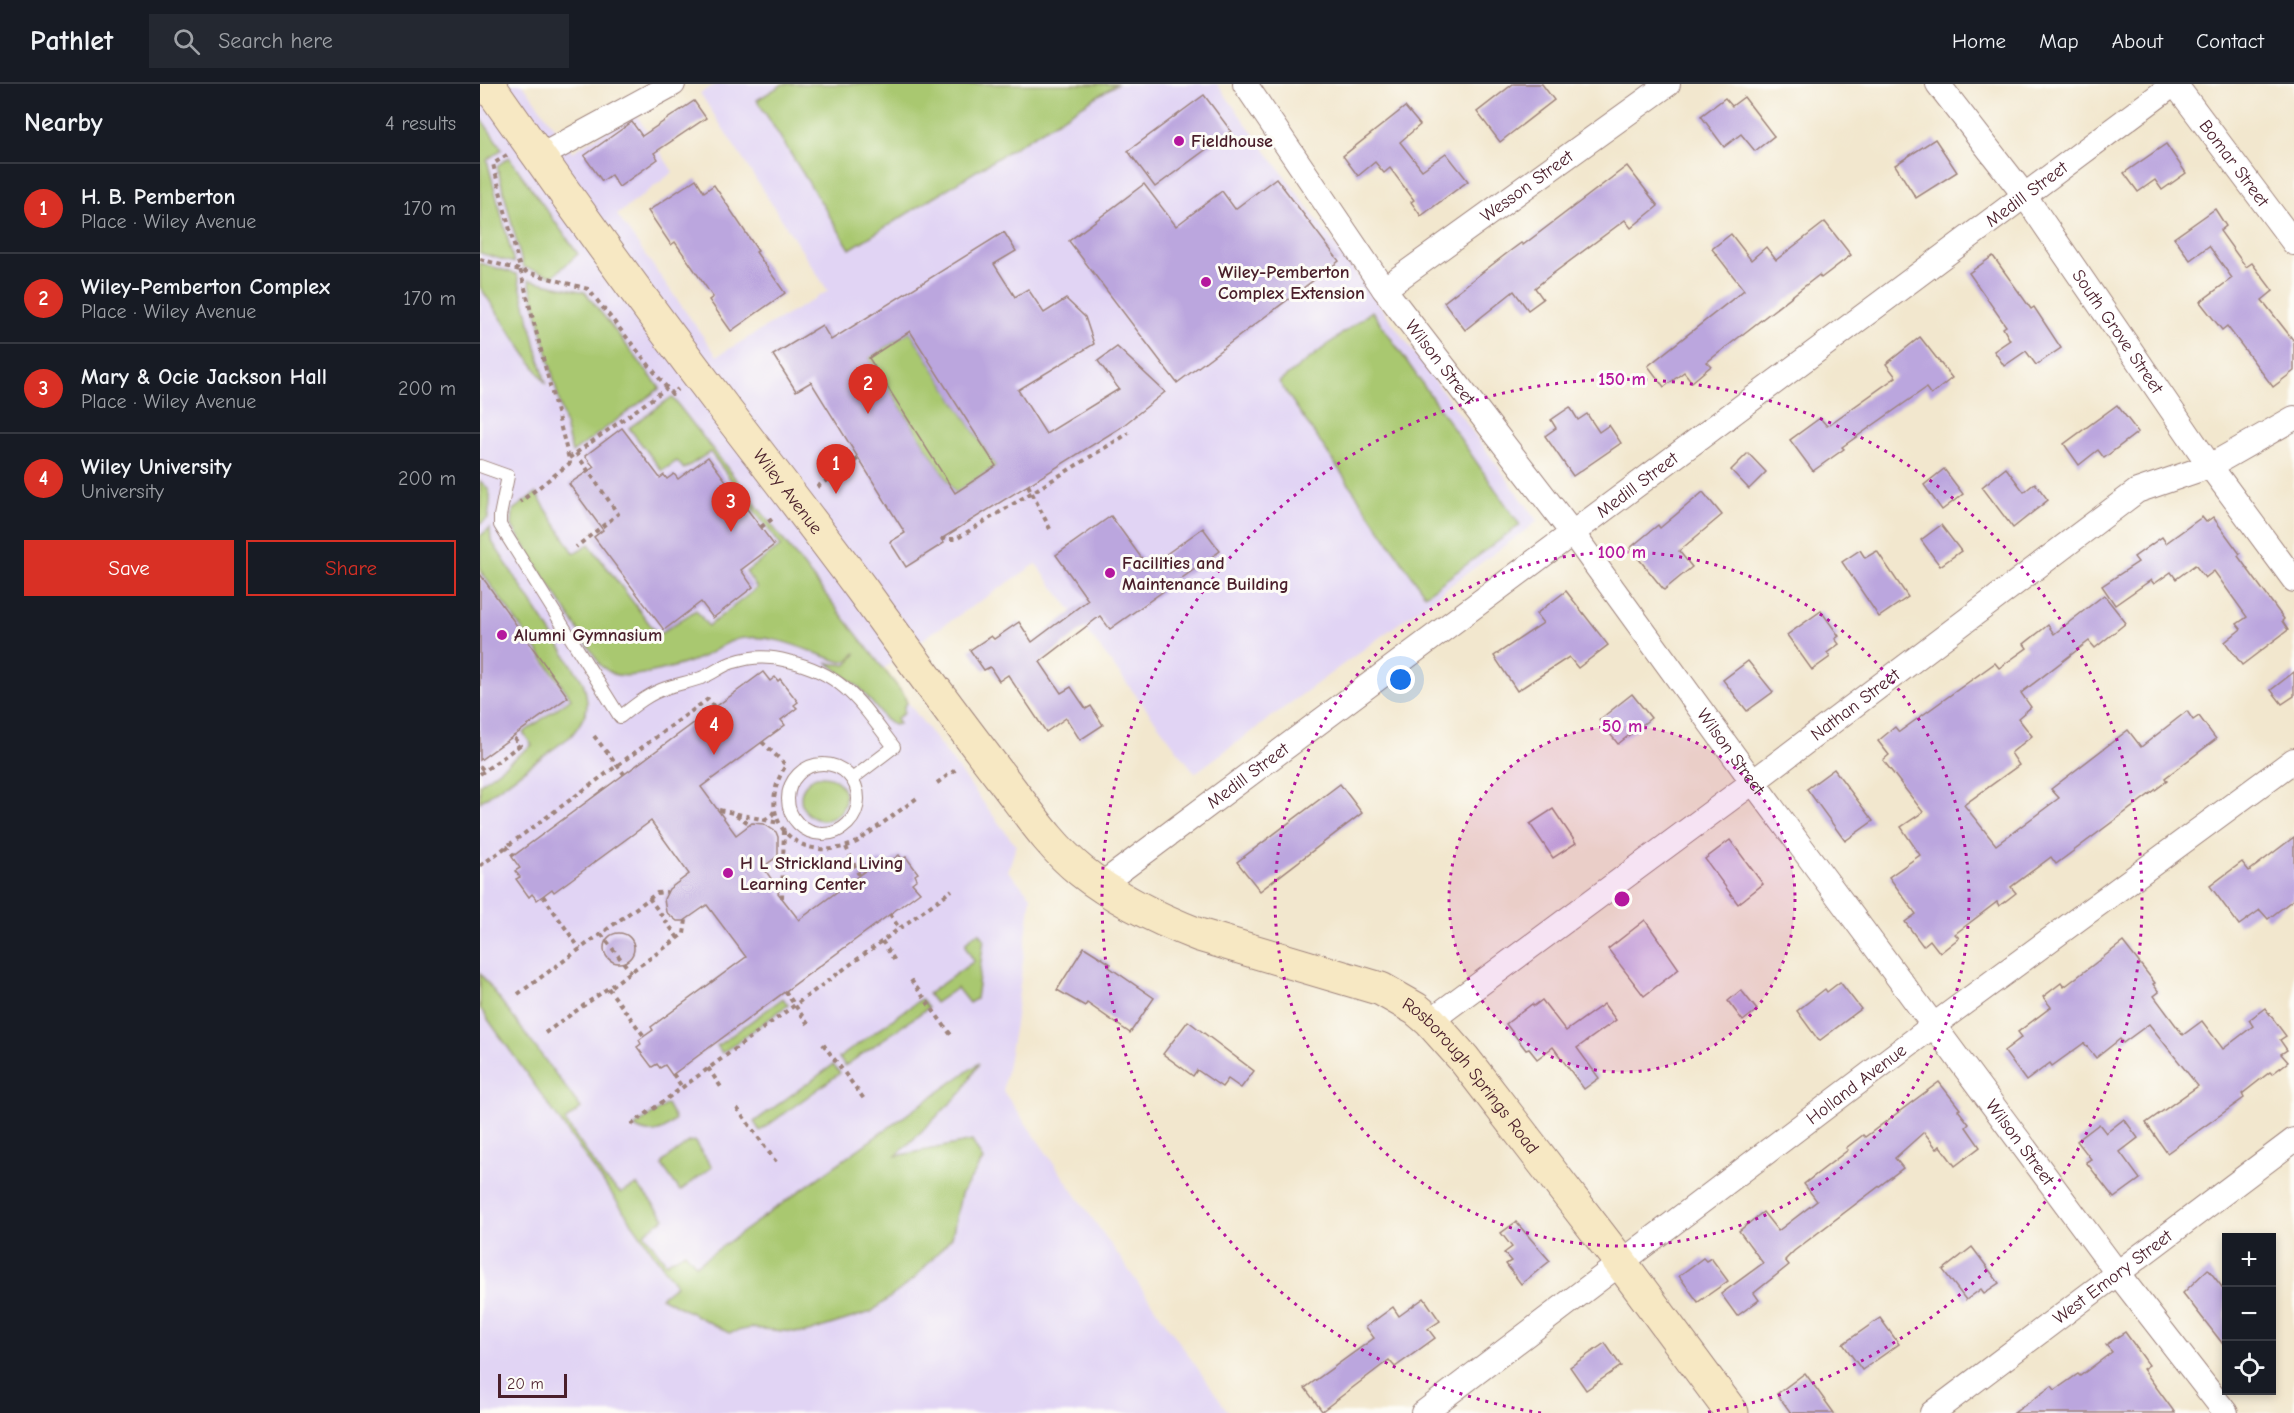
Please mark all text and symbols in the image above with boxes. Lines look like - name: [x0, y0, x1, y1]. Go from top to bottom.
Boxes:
- search box: [149, 14, 569, 68]
- text: Pathlet: [30, 25, 113, 57]
- icon: search: [170, 25, 203, 58]
- text: Search here: [218, 28, 333, 54]
- text: Home: [1952, 29, 2006, 53]
- text: Map: [2039, 29, 2079, 53]
- text: About: [2112, 29, 2163, 53]
- text: Contact: [2196, 29, 2264, 53]
- text: Nearby: [24, 108, 103, 138]
- text: 4 results: [385, 112, 456, 135]
- street label: Bomar Street: [2195, 116, 2274, 212]
- place label: Fieldhouse: [1191, 131, 1273, 152]
- marker: Fieldhouse: [1172, 134, 1186, 148]
- street label: Wesson Street: [1476, 145, 1578, 226]
- street label: Medill Street: [1981, 156, 2072, 231]
- text: H. B. Pemberton: [81, 184, 236, 210]
- text: 1: [40, 197, 47, 220]
- text: 170 m: [403, 197, 456, 220]
- text: Place · Wiley Avenue: [81, 210, 256, 233]
- place label: Wiley-Pemberton Complex Extension: [1218, 262, 1365, 304]
- street label: South Grove Street: [2068, 265, 2168, 398]
- text: Wiley-Pemberton Complex: [81, 274, 330, 300]
- marker: Wiley-Pemberton Complex Extension: [1199, 275, 1213, 289]
- text: 2: [39, 287, 48, 310]
- text: 170 m: [403, 287, 456, 310]
- text: Place · Wiley Avenue: [81, 300, 256, 323]
- street label: Wilson Street: [1401, 315, 1480, 409]
- text: Mary & Ocie Jackson Hall: [81, 364, 327, 390]
- pin: 2: [848, 364, 888, 414]
- text: 150 m: [1598, 369, 1646, 390]
- text: 3: [39, 377, 48, 400]
- text: 200 m: [398, 377, 456, 400]
- text: Place · Wiley Avenue: [81, 390, 256, 413]
- pin: 1: [816, 444, 856, 494]
- street label: Wiley Avenue: [749, 445, 827, 538]
- street label: Medill Street: [1592, 447, 1683, 522]
- text: Wiley University: [81, 454, 232, 480]
- text: 4: [39, 467, 48, 490]
- text: 200 m: [398, 467, 456, 490]
- text: University: [81, 480, 164, 503]
- pin: 3: [712, 482, 750, 532]
- button: Save: [24, 540, 234, 596]
- button: Share: [246, 540, 456, 596]
- text: 100 m: [1598, 542, 1646, 563]
- place label: Facilities and Maintenance Building: [1122, 553, 1289, 595]
- marker: Facilities and Maintenance Building: [1103, 566, 1117, 580]
- place label: Alumni Gymnasium: [514, 625, 662, 646]
- marker: Alumni Gymnasium: [495, 628, 509, 642]
- street label: Nathan Street: [1806, 664, 1905, 745]
- your location: [1386, 665, 1415, 694]
- street label: Wilson Street: [1693, 704, 1770, 800]
- pin: 4: [694, 706, 734, 755]
- text: 50 m: [1602, 716, 1642, 737]
- street label: Medill Street: [1203, 738, 1293, 813]
- place label: H L Strickland Living Learning Center: [740, 853, 904, 895]
- marker: H L Strickland Living Learning Center: [721, 866, 735, 880]
- centre of rings: [1612, 889, 1632, 909]
- street label: Rosborough Springs Road: [1399, 993, 1543, 1158]
- street label: Holland Avenue: [1802, 1039, 1910, 1129]
- street label: Wilson Street: [1981, 1095, 2059, 1190]
- street label: West Emory Street: [2049, 1225, 2177, 1329]
- map controls: [2222, 1233, 2276, 1395]
- button: +: [2222, 1233, 2276, 1287]
- button: −: [2222, 1287, 2276, 1341]
- button: locate: [2222, 1341, 2276, 1395]
- scale bar: [498, 1371, 567, 1398]
- text: 20 m: [507, 1375, 544, 1393]

